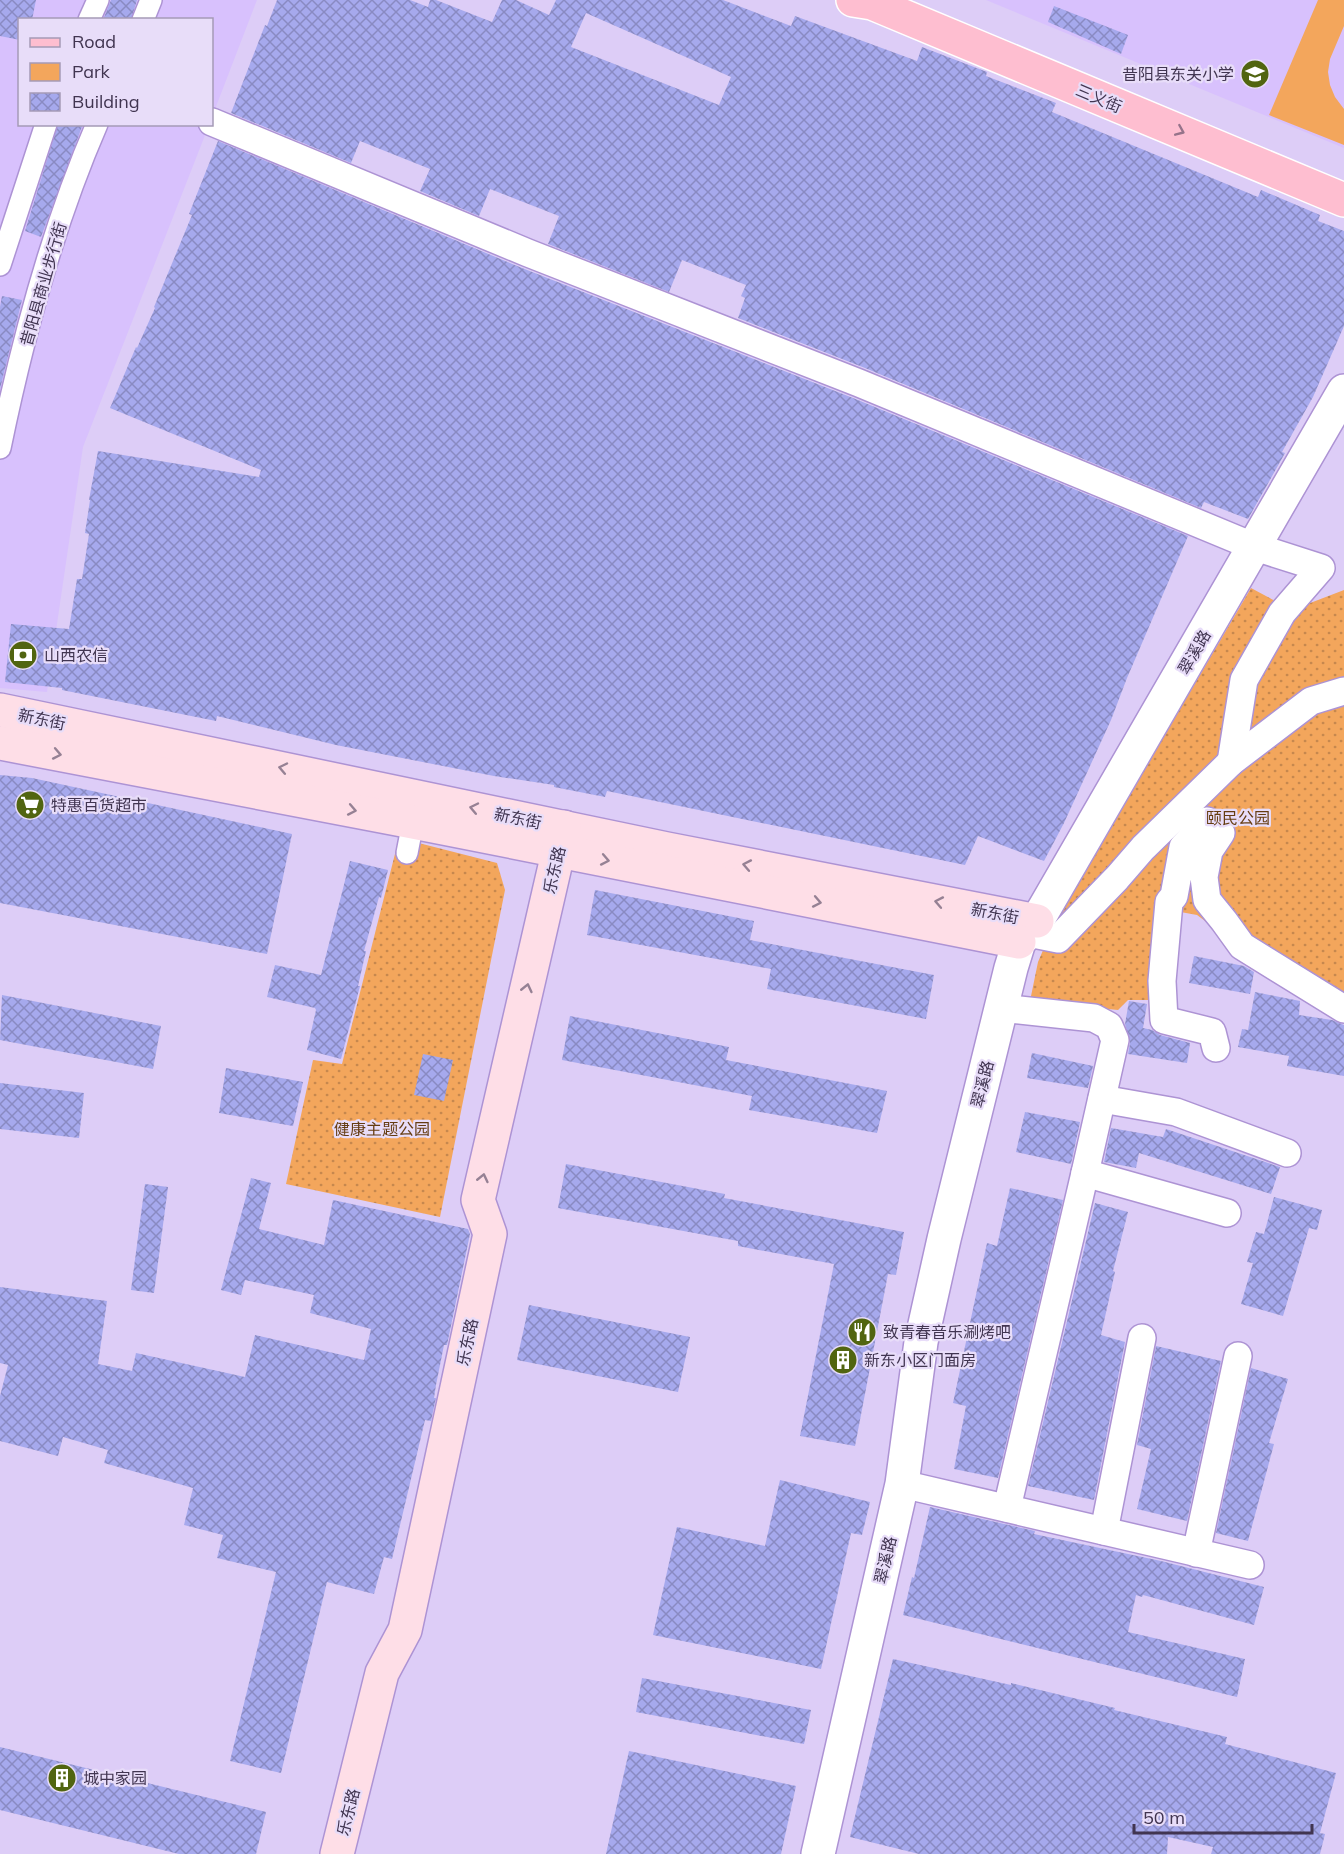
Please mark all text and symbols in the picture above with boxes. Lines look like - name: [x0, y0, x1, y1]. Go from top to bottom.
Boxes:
- legend: [18, 18, 213, 126]
- text: Road: [72, 30, 116, 53]
- school or university icon: 昔阳县东关小学: [1239, 58, 1271, 90]
- text: Park: [72, 60, 111, 83]
- place label: 昔阳县东关小学: [1122, 64, 1234, 84]
- street label: 三义街: [1073, 79, 1125, 117]
- text: Building: [72, 90, 140, 113]
- one-way arrow: [1174, 124, 1185, 136]
- street label: 昔阳县商业步行街: [16, 220, 70, 348]
- street label: 翠溪路: [1173, 626, 1215, 678]
- bank icon: 山西农信: [7, 639, 39, 671]
- place label: 山西农信: [44, 645, 108, 665]
- street label: 新东街: [16, 704, 68, 734]
- one-way arrow: [52, 747, 62, 760]
- one-way arrow: [279, 762, 289, 775]
- supermarket icon: 特惠百货超市: [14, 789, 46, 821]
- place label: 特惠百货超市: [51, 795, 147, 815]
- one-way arrow: [469, 802, 479, 815]
- one-way arrow: [347, 803, 357, 816]
- street label: 新东街: [492, 803, 544, 833]
- park label: 颐民公园: [1206, 808, 1270, 828]
- street label: 乐东路: [539, 844, 569, 896]
- one-way arrow: [600, 853, 610, 866]
- one-way arrow: [743, 859, 753, 872]
- one-way arrow: [812, 895, 822, 908]
- one-way arrow: [934, 896, 944, 909]
- street label: 新东街: [970, 899, 1020, 927]
- one-way arrow: [519, 984, 532, 994]
- street label: 翠溪路: [966, 1058, 998, 1110]
- park label: 健康主题公园: [334, 1119, 430, 1139]
- one-way arrow: [476, 1174, 489, 1184]
- street label: 乐东路: [452, 1316, 482, 1368]
- restaurant icon: 致青春音乐涮烤吧: [846, 1316, 878, 1348]
- place label: 致青春音乐涮烤吧: [883, 1322, 1011, 1342]
- building icon: 新东小区门面房: [827, 1344, 859, 1376]
- place label: 新东小区门面房: [864, 1350, 976, 1370]
- street label: 翠溪路: [870, 1534, 900, 1586]
- building icon: 城中家园: [46, 1762, 78, 1794]
- place label: 城中家园: [83, 1768, 147, 1788]
- street label: 乐东路: [332, 1786, 364, 1838]
- scale bar: [1134, 1797, 1312, 1835]
- text: 50 m: [1143, 1806, 1185, 1829]

